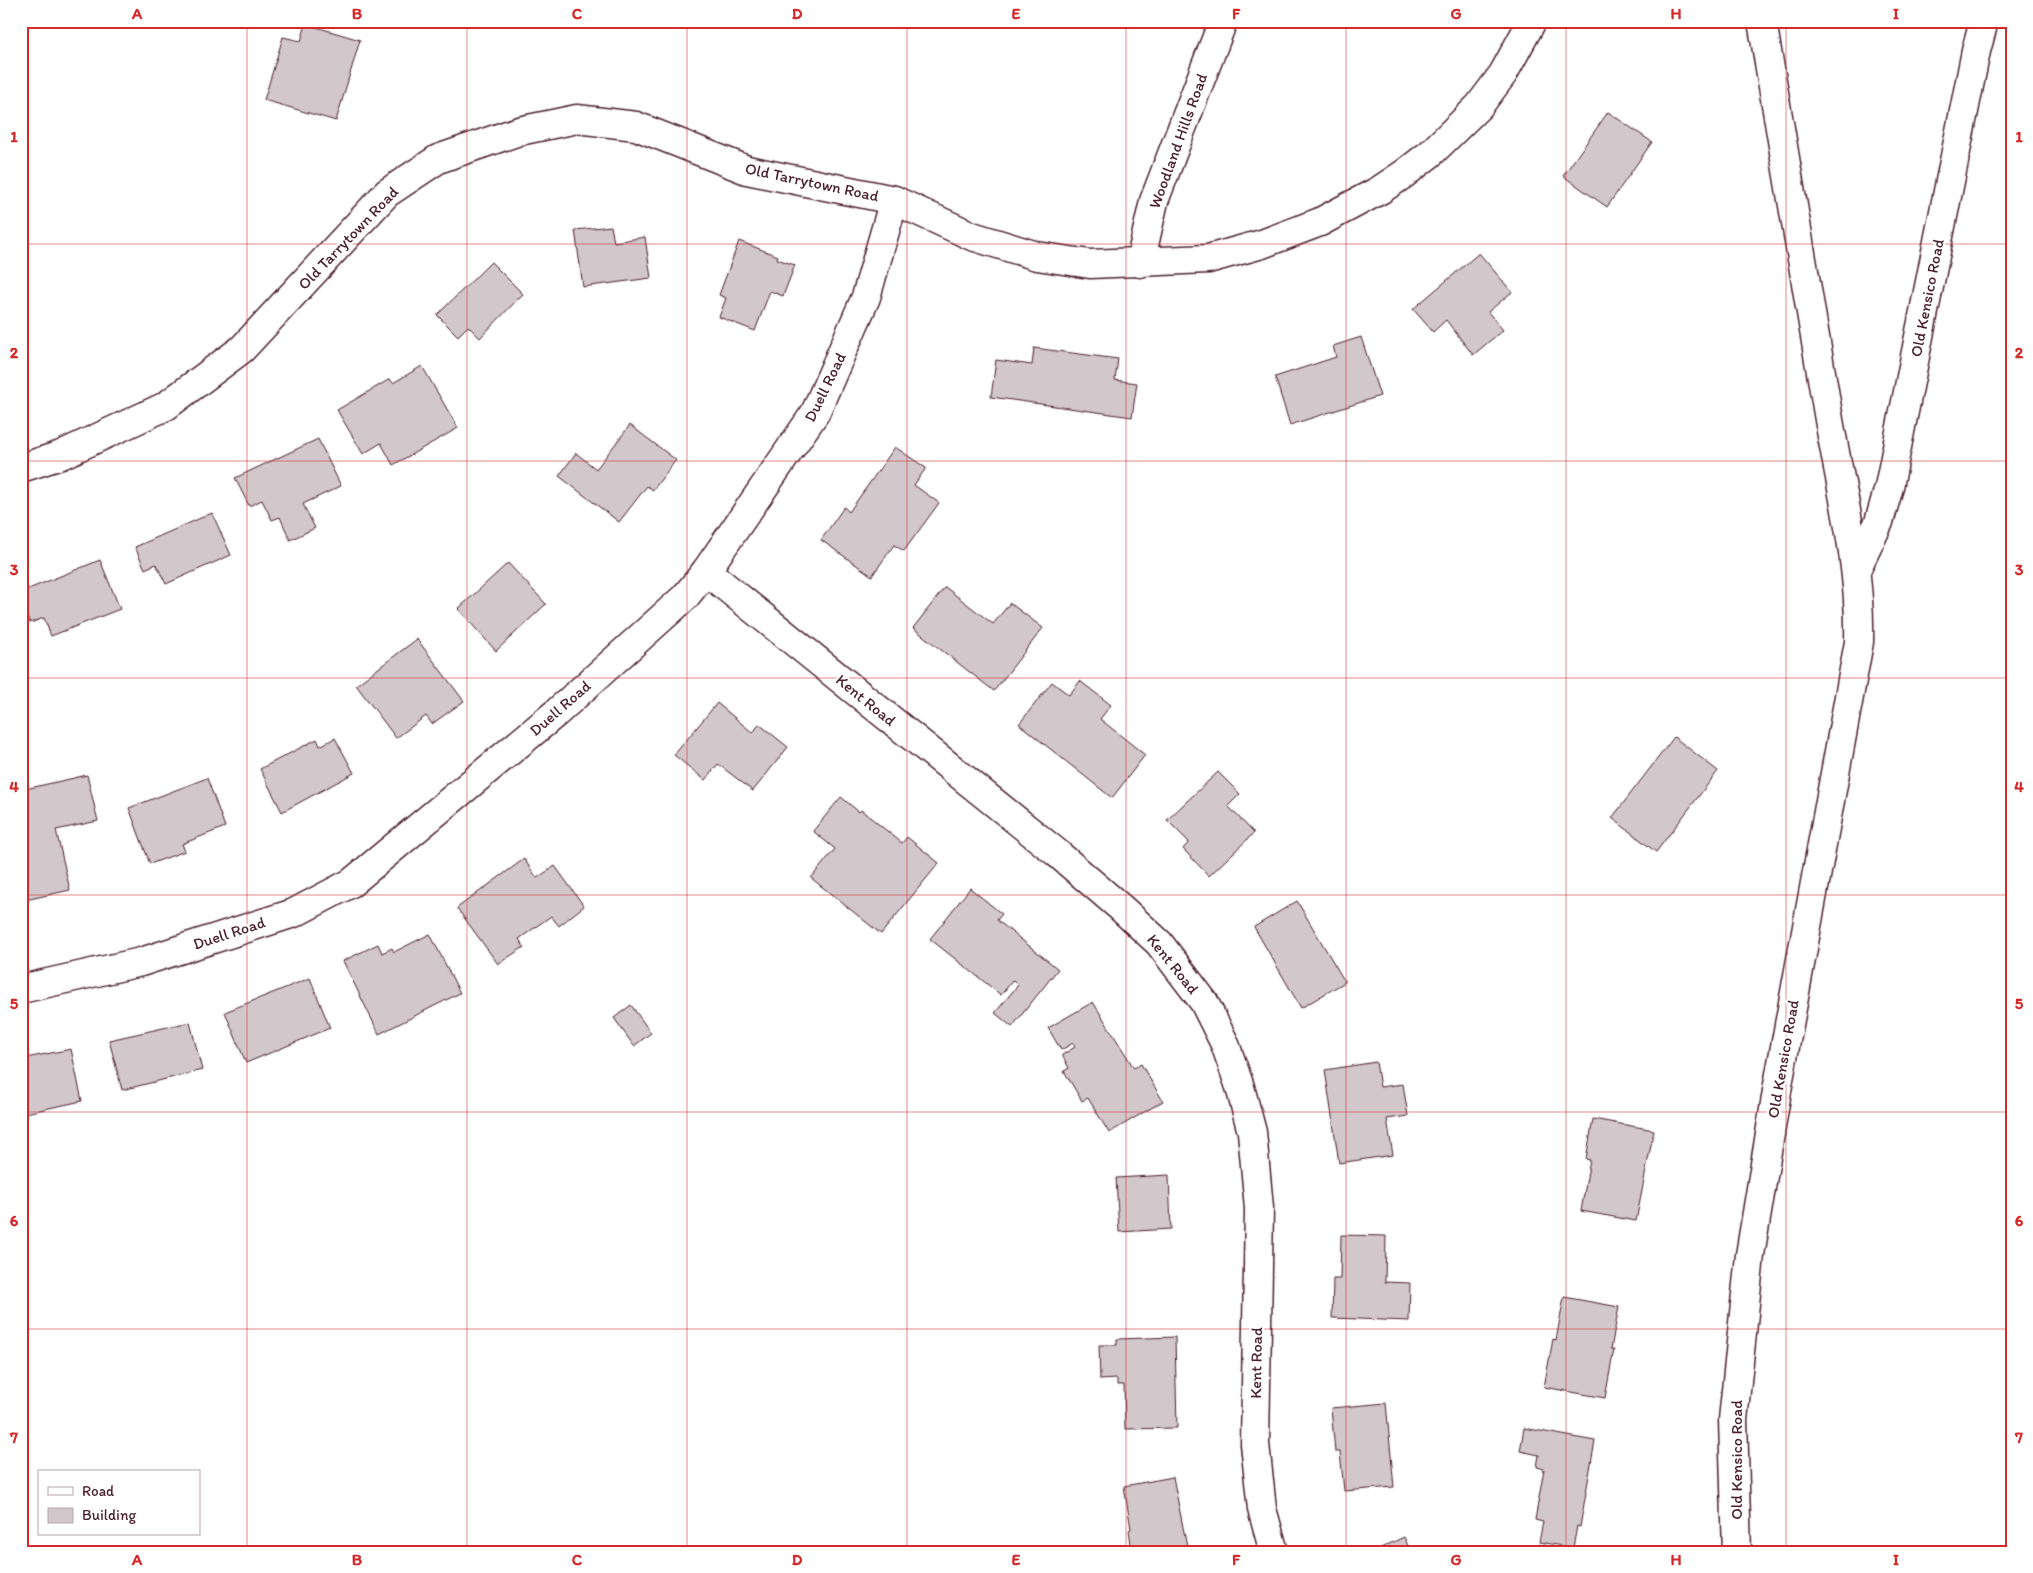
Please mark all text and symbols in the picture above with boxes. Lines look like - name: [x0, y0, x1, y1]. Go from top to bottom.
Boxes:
- text: A: [131, 4, 143, 23]
- text: B: [352, 4, 363, 23]
- text: C: [572, 4, 583, 23]
- text: D: [792, 4, 803, 23]
- text: E: [1012, 4, 1021, 23]
- text: F: [1232, 4, 1241, 23]
- text: G: [1450, 4, 1462, 23]
- text: H: [1670, 4, 1682, 23]
- text: I: [1893, 4, 1899, 23]
- street label: Woodland Hills Road: [1145, 70, 1211, 211]
- text: 1: [10, 127, 18, 146]
- text: 1: [2015, 127, 2023, 146]
- street label: Old Tarrytown Road: [743, 159, 881, 206]
- street label: Old Tarrytown Road: [294, 182, 402, 294]
- street label: Old Kensico Road: [1906, 237, 1948, 359]
- text: 2: [10, 343, 19, 362]
- text: 2: [2015, 343, 2024, 362]
- street label: Duell Road: [800, 349, 850, 425]
- text: 3: [10, 560, 19, 579]
- text: 3: [2015, 560, 2024, 579]
- street label: Kent Road: [832, 670, 900, 730]
- street label: Duell Road: [526, 676, 595, 740]
- text: 4: [9, 777, 19, 796]
- text: 4: [2014, 777, 2024, 796]
- street label: Duell Road: [190, 912, 268, 954]
- street label: Kent Road: [1143, 930, 1203, 998]
- text: 5: [10, 994, 19, 1013]
- text: 5: [2015, 994, 2024, 1013]
- street label: Old Kensico Road: [1763, 998, 1803, 1120]
- text: 6: [10, 1211, 19, 1230]
- text: 6: [2015, 1211, 2024, 1230]
- street label: Kent Road: [1246, 1327, 1266, 1399]
- street label: Old Kensico Road: [1727, 1400, 1746, 1520]
- text: 7: [9, 1428, 18, 1447]
- text: 7: [2014, 1428, 2023, 1447]
- legend: [38, 1470, 200, 1536]
- text: Road: [82, 1482, 115, 1500]
- text: Building: [82, 1506, 136, 1524]
- text: A: [131, 1550, 143, 1569]
- text: B: [352, 1550, 363, 1569]
- text: C: [572, 1550, 583, 1569]
- text: D: [792, 1550, 803, 1569]
- text: E: [1012, 1550, 1021, 1569]
- text: F: [1232, 1550, 1241, 1569]
- text: G: [1450, 1550, 1462, 1569]
- text: H: [1670, 1550, 1682, 1569]
- text: I: [1893, 1550, 1899, 1569]

